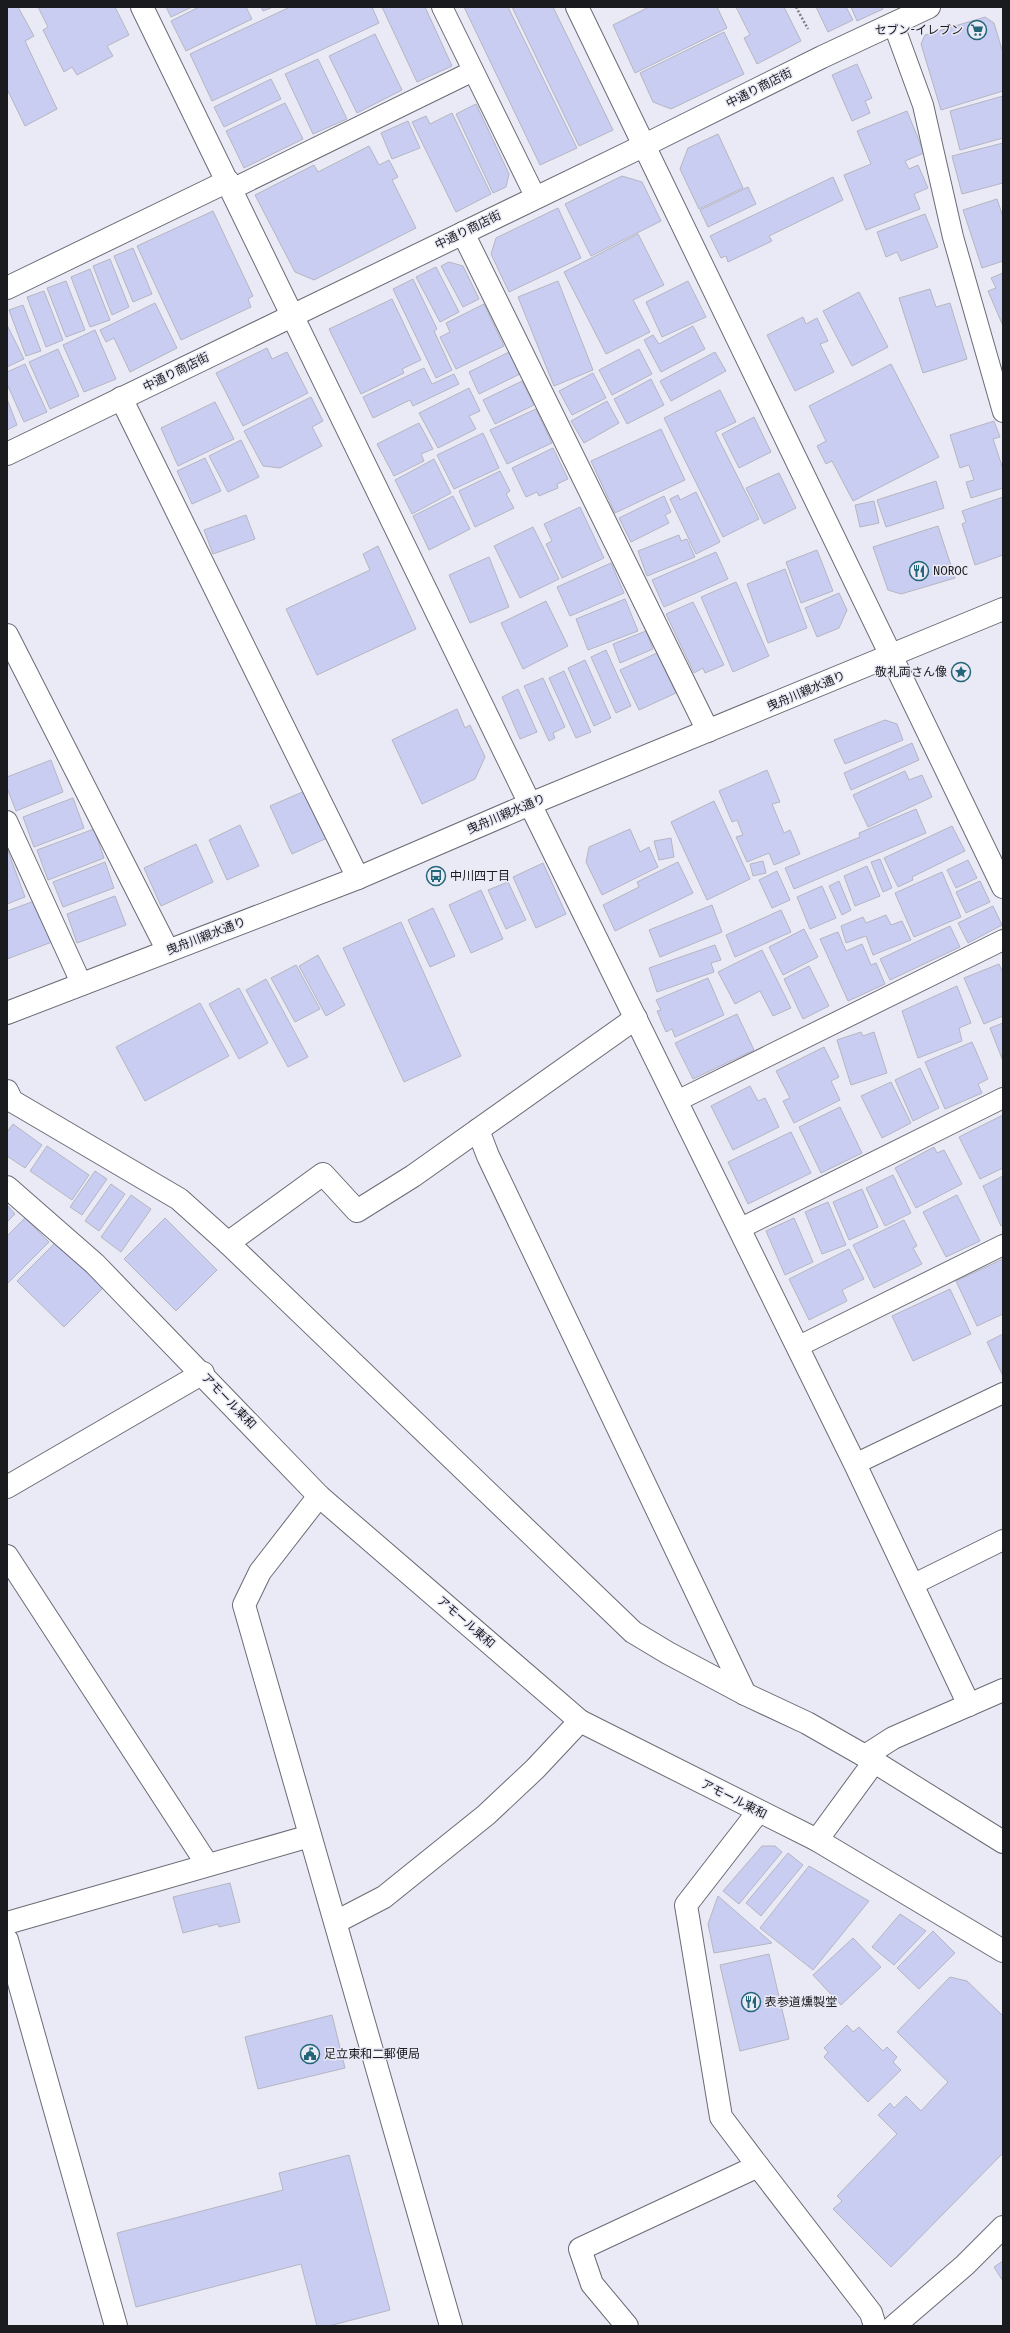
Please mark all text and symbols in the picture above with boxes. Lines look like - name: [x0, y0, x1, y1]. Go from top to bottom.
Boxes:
- supermarket icon: セブン-イレブン: [966, 19, 988, 41]
- place label: セブン-イレブン: [875, 23, 963, 37]
- street label: 中通り商店街: [724, 65, 794, 111]
- street label: 中通り商店街: [433, 208, 503, 252]
- street label: 中通り商店街: [141, 350, 211, 394]
- restaurant icon: NOROC: [908, 560, 930, 582]
- place label: NOROC: [933, 564, 968, 578]
- place icon: 敬礼両さん像: [950, 661, 972, 683]
- place label: 敬礼両さん像: [875, 665, 947, 679]
- street label: 曳舟川親水通り: [765, 668, 847, 714]
- street label: 曳舟川親水通り: [465, 791, 547, 837]
- bus stop icon: 中川四丁目: [425, 865, 447, 887]
- place label: 中川四丁目: [450, 869, 510, 883]
- street label: 曳舟川親水通り: [164, 914, 248, 958]
- street label: アモール東和: [199, 1370, 259, 1432]
- street label: アモール東和: [434, 1593, 498, 1651]
- street label: アモール東和: [699, 1776, 769, 1822]
- restaurant icon: 表参道燻製堂: [740, 1991, 762, 2013]
- place label: 表参道燻製堂: [764, 1995, 837, 2009]
- public building icon: 足立東和二郵便局: [299, 2043, 321, 2065]
- place label: 足立東和二郵便局: [324, 2047, 420, 2061]

